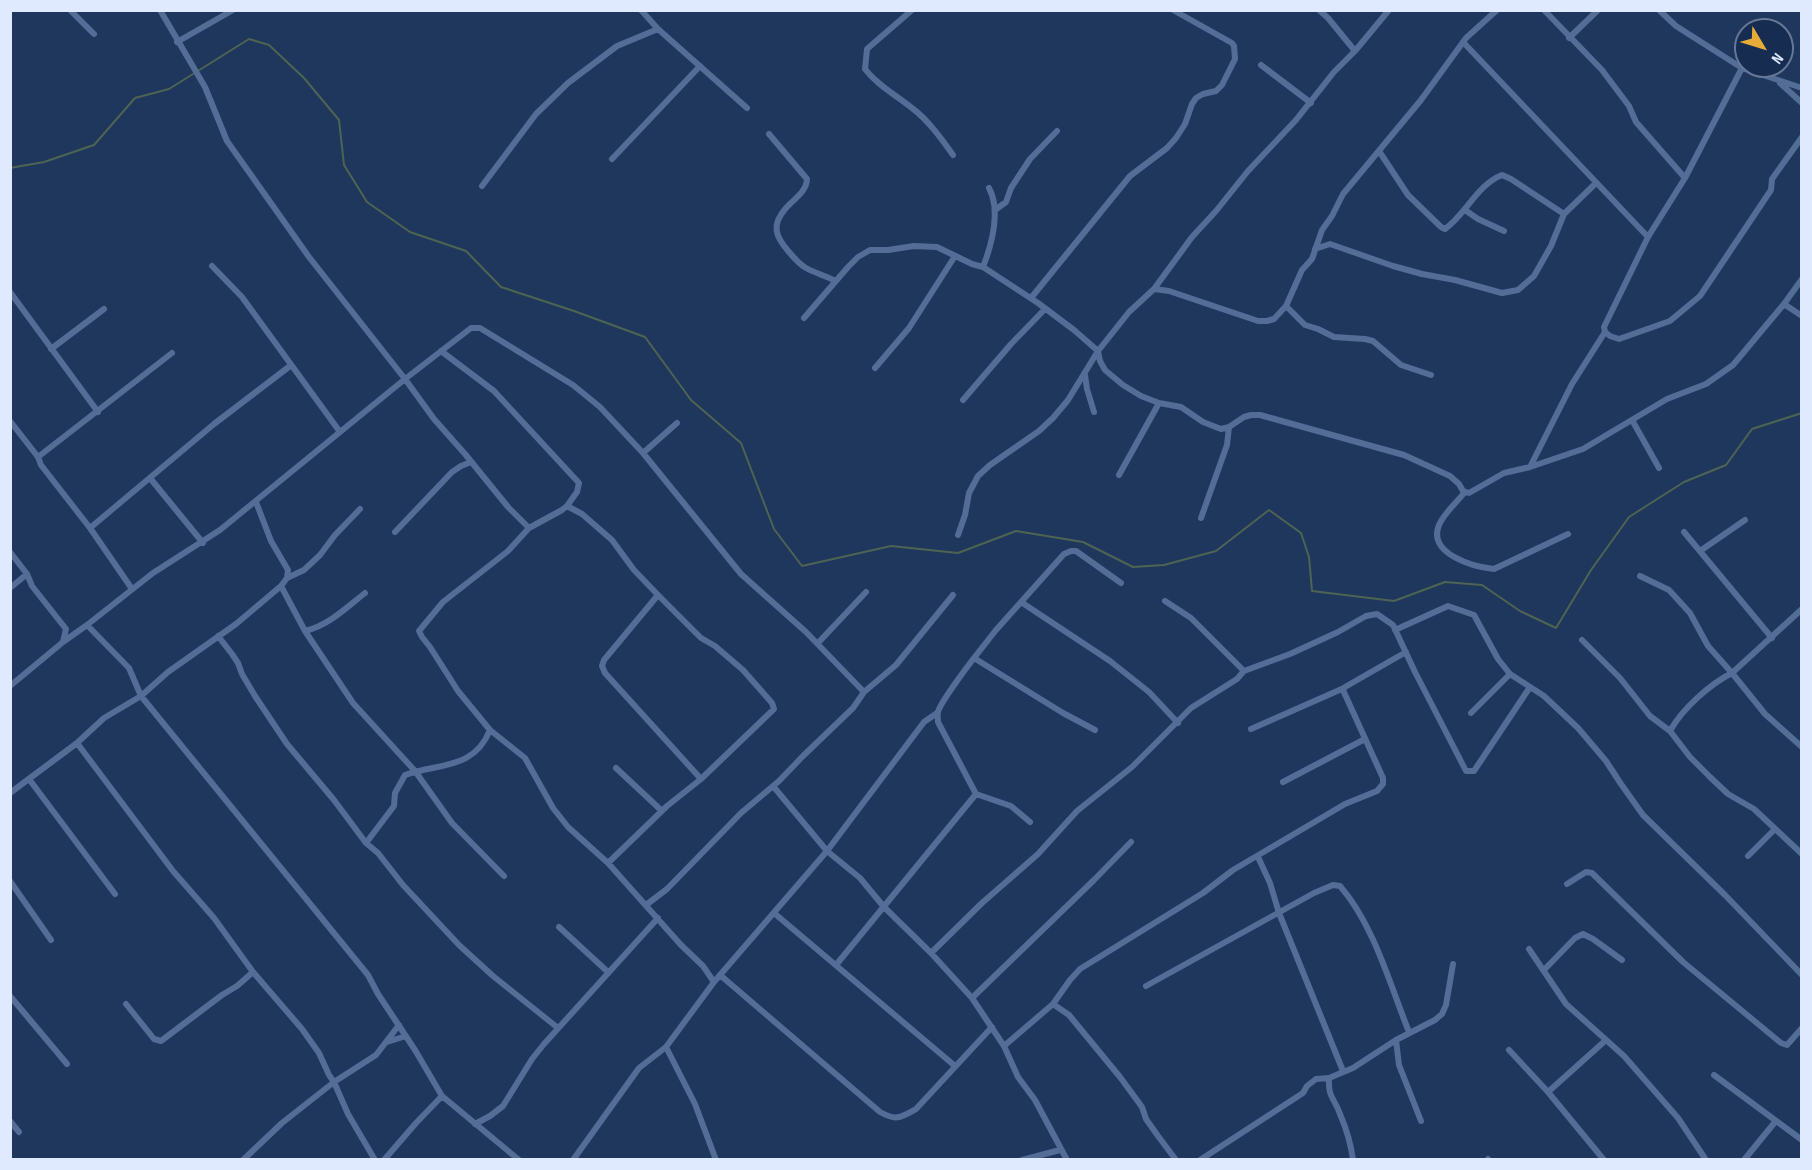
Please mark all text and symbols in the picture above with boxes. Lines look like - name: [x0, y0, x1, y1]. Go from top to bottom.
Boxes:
- north arrow: [1734, 18, 1794, 78]
- text: N: [1767, 49, 1787, 67]

